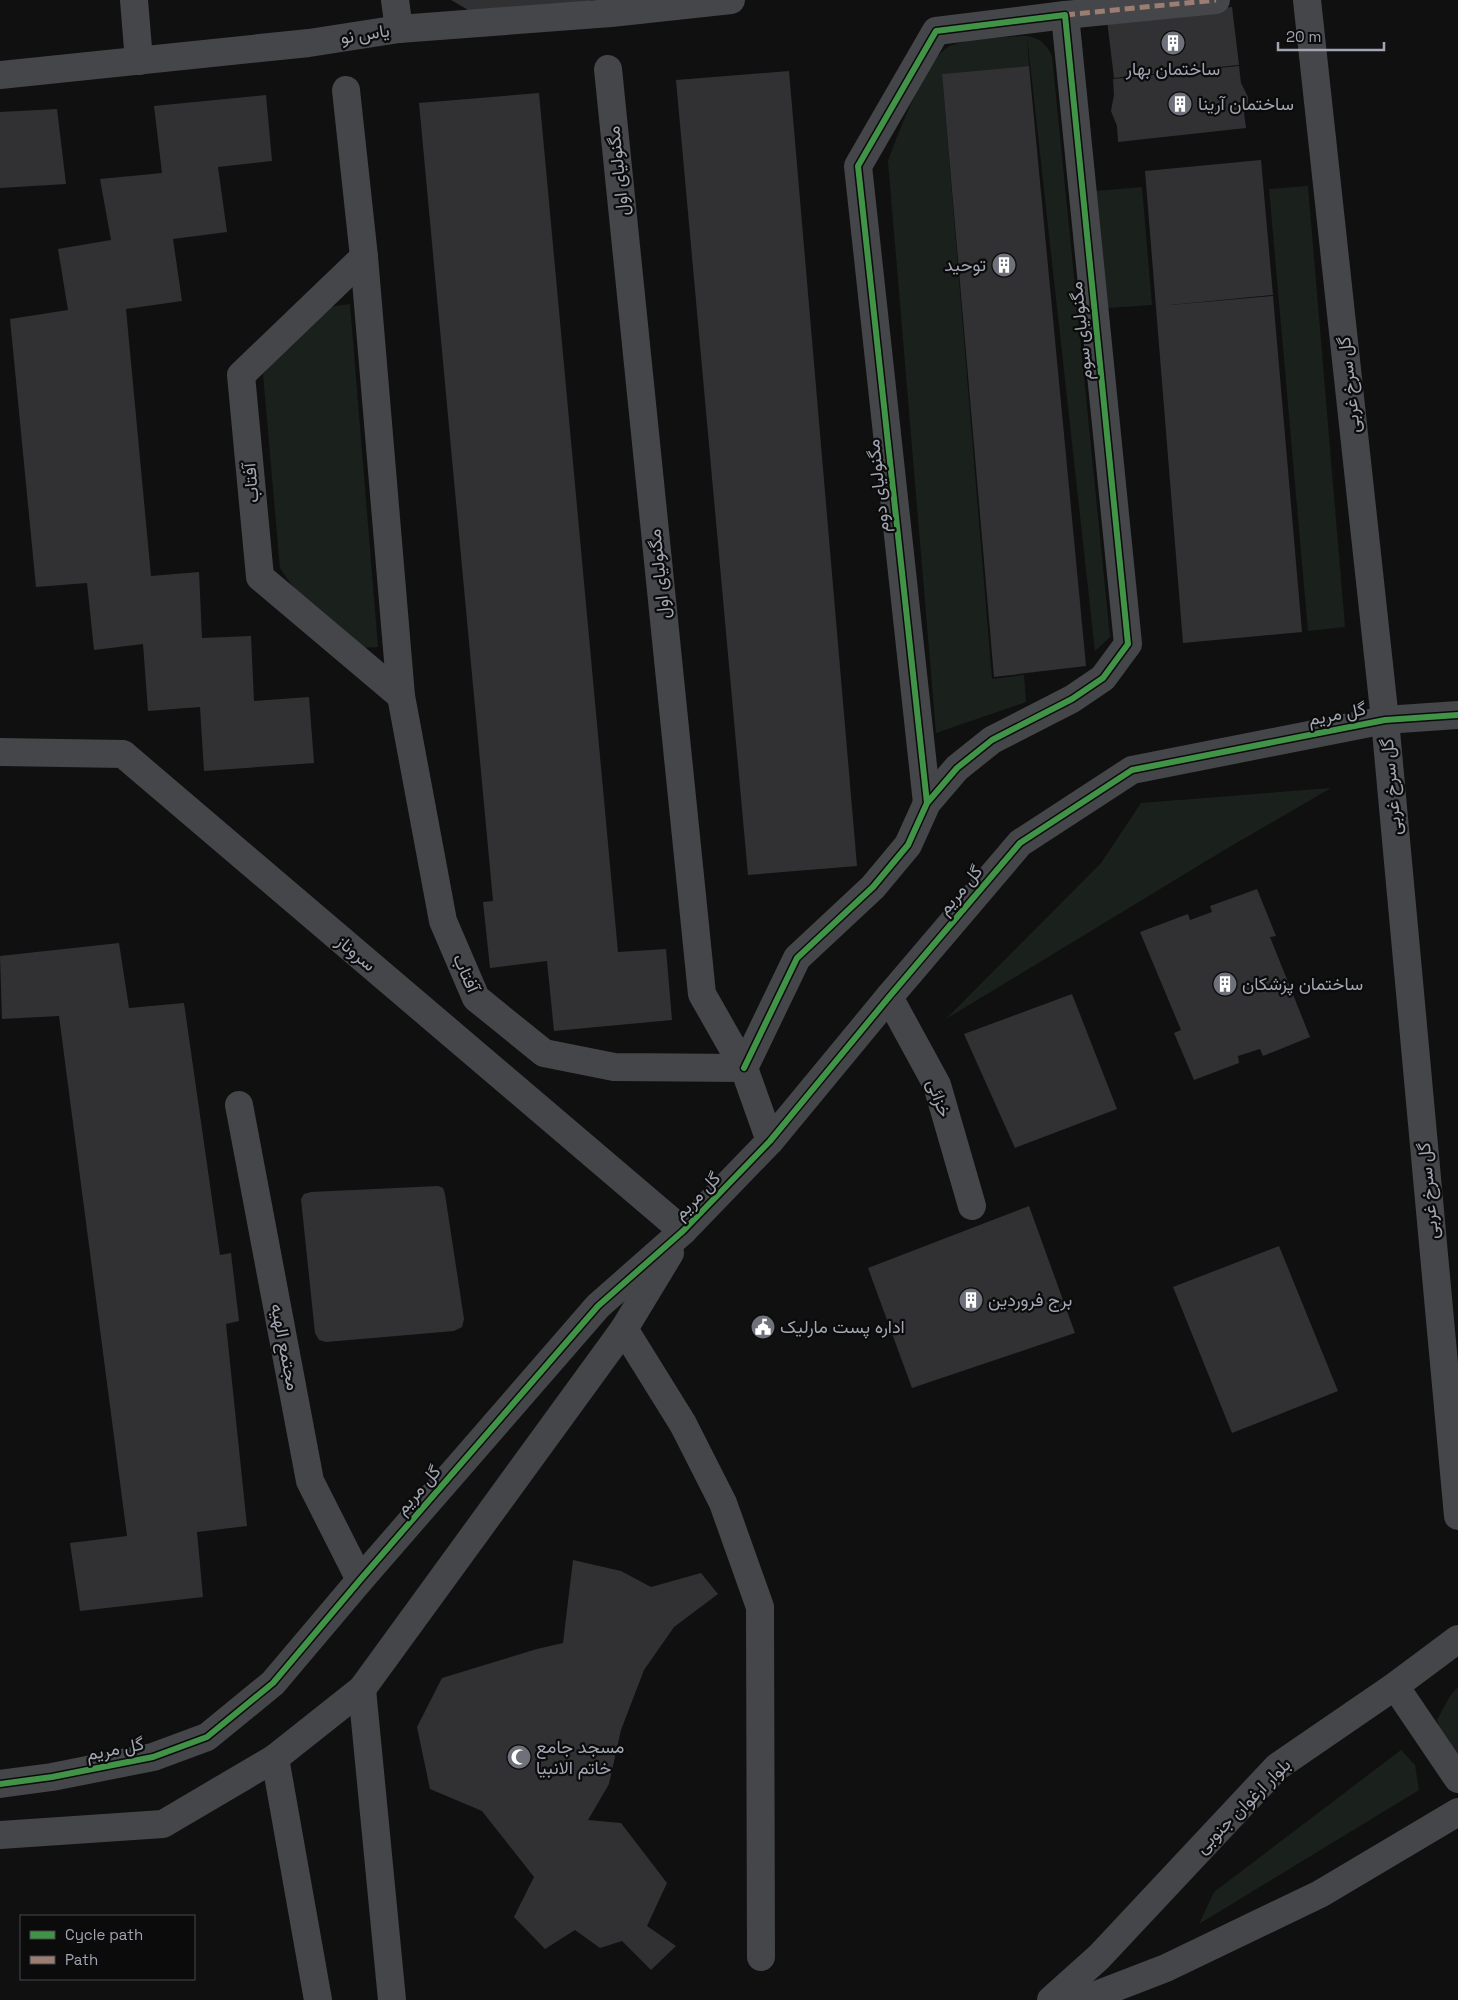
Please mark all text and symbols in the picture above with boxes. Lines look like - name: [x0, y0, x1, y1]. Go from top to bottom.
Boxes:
- street label: یاس نو: [339, 18, 391, 49]
- scale bar: [1278, 20, 1384, 52]
- text: 20 m: [1286, 27, 1321, 46]
- building icon: ساختمان بهار: [1160, 30, 1186, 56]
- place label: ساختمان بهار: [1125, 57, 1220, 80]
- building icon: ساختمان آرینا: [1167, 91, 1193, 117]
- place label: ساختمان آرینا: [1198, 92, 1294, 115]
- street label: مگنولیای اول: [601, 125, 634, 217]
- building icon: توحید: [991, 252, 1017, 278]
- place label: توحید: [944, 253, 986, 276]
- street label: مگنولیای سوم: [1064, 280, 1098, 382]
- street label: گل سرخ غربی: [1332, 335, 1366, 435]
- street label: مگنولیای دوم: [861, 438, 895, 534]
- street label: آفتاب: [237, 460, 264, 504]
- street label: مگنولیای اول: [642, 528, 675, 620]
- street label: گل مریم: [1306, 697, 1368, 731]
- street label: گل سرخ غربی: [1375, 738, 1407, 836]
- street label: گل مریم: [932, 860, 988, 920]
- street label: سروناز: [331, 929, 381, 976]
- street label: آفتاب: [448, 950, 486, 997]
- building icon: ساختمان پزشکان: [1212, 971, 1238, 997]
- place label: ساختمان پزشکان: [1242, 972, 1363, 996]
- street label: خزائی: [922, 1075, 957, 1120]
- street label: گل سرخ غربی: [1412, 1142, 1444, 1240]
- street label: گل مریم: [668, 1167, 726, 1225]
- building icon: برج فروردین: [958, 1287, 984, 1313]
- place label: برج فروردین: [988, 1288, 1072, 1312]
- street label: مجتمع الهیه: [265, 1301, 305, 1393]
- public building icon: اداره پست مارلیک: [750, 1314, 776, 1340]
- place label: اداره پست مارلیک: [780, 1315, 905, 1339]
- street label: گل مریم: [390, 1460, 446, 1520]
- street label: گل مریم: [84, 1732, 146, 1766]
- place label: مسجد جامع خاتم الانبیا: [536, 1735, 624, 1780]
- mosque icon: مسجد جامع خاتم الانبیا: [506, 1744, 532, 1770]
- street label: بلوار ارغوان جنوبی: [1190, 1753, 1295, 1858]
- legend: [20, 1915, 195, 1980]
- text: Cycle path: [65, 1925, 143, 1944]
- text: Path: [65, 1950, 98, 1969]

